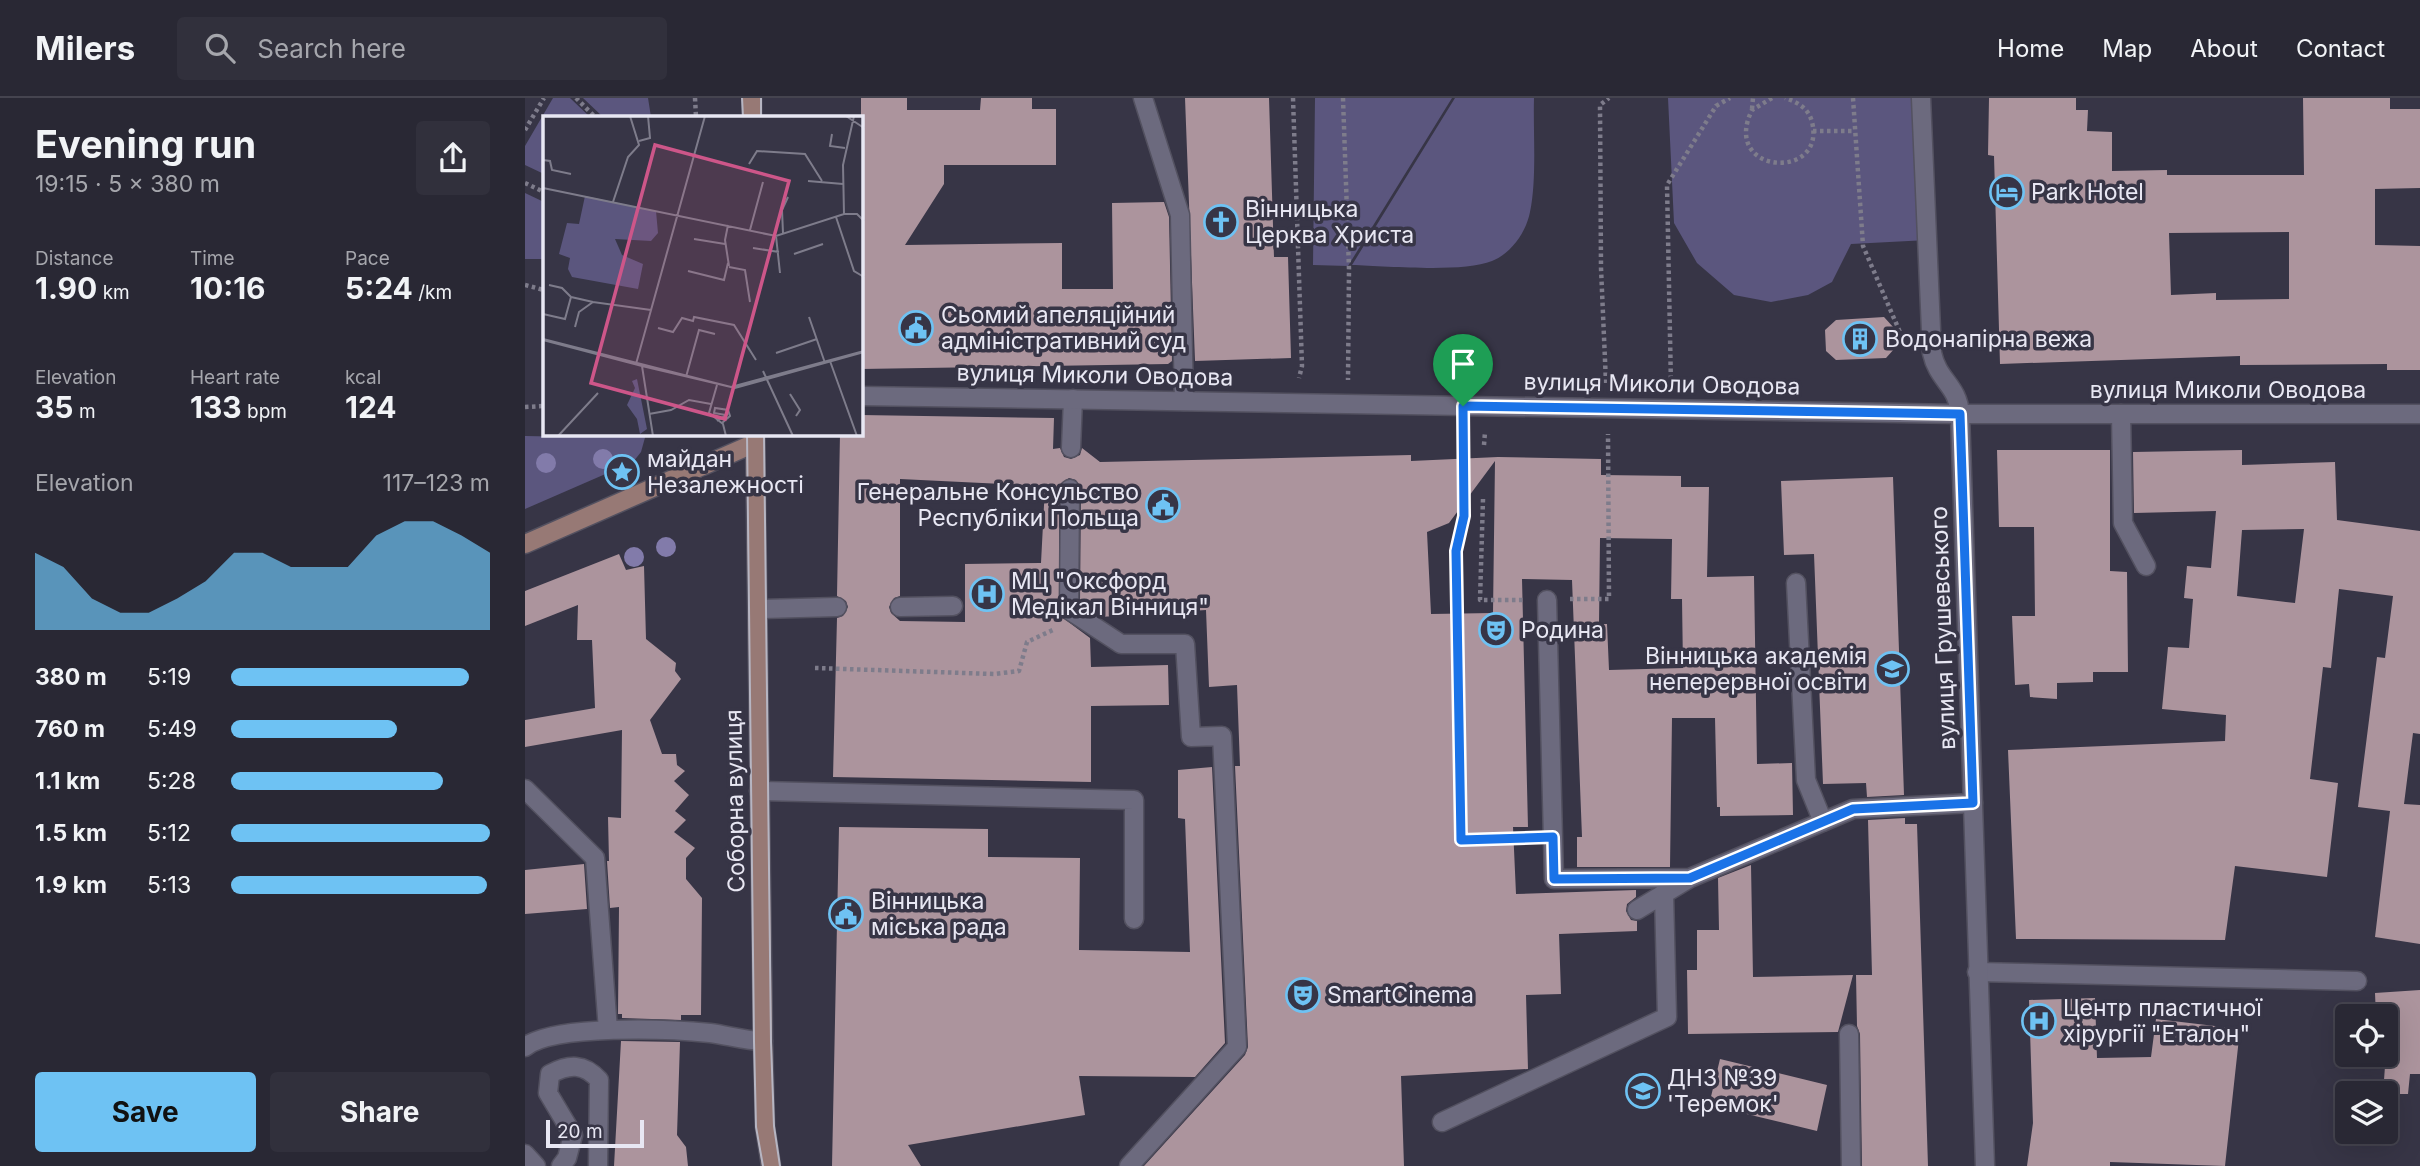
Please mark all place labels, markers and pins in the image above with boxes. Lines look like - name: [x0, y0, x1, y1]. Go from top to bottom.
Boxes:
- hotel icon: Park Hotel: [1988, 173, 2026, 211]
- place label: Park Hotel: [2031, 178, 2144, 206]
- place label: Вінницька Церква Христа: [1245, 195, 1414, 249]
- church icon: Вінницька Церква Христа: [1202, 203, 1240, 241]
- place label: Сьомий апеляційний адміністративний суд: [941, 301, 1186, 355]
- public building icon: Сьомий апеляційний адміністративний суд: [897, 309, 935, 347]
- building icon: Водонапірна вежа: [1841, 320, 1879, 358]
- place label: Водонапірна вежа: [1885, 325, 2092, 353]
- pin: [1433, 334, 1493, 406]
- place label: майдан Незалежності: [647, 445, 804, 499]
- place icon: майдан Незалежності: [603, 453, 641, 491]
- place label: Генеральне Консульство Республіки Польща: [857, 478, 1139, 532]
- public building icon: Генеральне Консульство Республіки Польща: [1144, 486, 1182, 524]
- place label: МЦ "Оксфорд Медікал Вінниця": [1011, 567, 1209, 621]
- hospital icon: МЦ "Оксфорд Медікал Вінниця": [968, 575, 1006, 613]
- theatre icon: Родина: [1477, 611, 1515, 649]
- place label: Родина: [1521, 616, 1604, 644]
- place label: Вінницька академія неперервної освіти: [1645, 642, 1867, 696]
- school or university icon: Вінницька академія неперервної освіти: [1873, 650, 1911, 688]
- place label: Вінницька міська рада: [871, 887, 1007, 941]
- public building icon: Вінницька міська рада: [827, 895, 865, 933]
- theatre icon: SmartCinema: [1284, 976, 1322, 1014]
- place label: SmartCinema: [1327, 981, 1474, 1009]
- place label: Центр пластичної хірургії "Еталон": [2063, 994, 2263, 1048]
- hospital icon: Центр пластичної хірургії "Еталон": [2020, 1002, 2058, 1040]
- place label: ДНЗ №39 'Теремок': [1667, 1064, 1779, 1118]
- school or university icon: ДНЗ №39 'Теремок': [1624, 1072, 1662, 1110]

